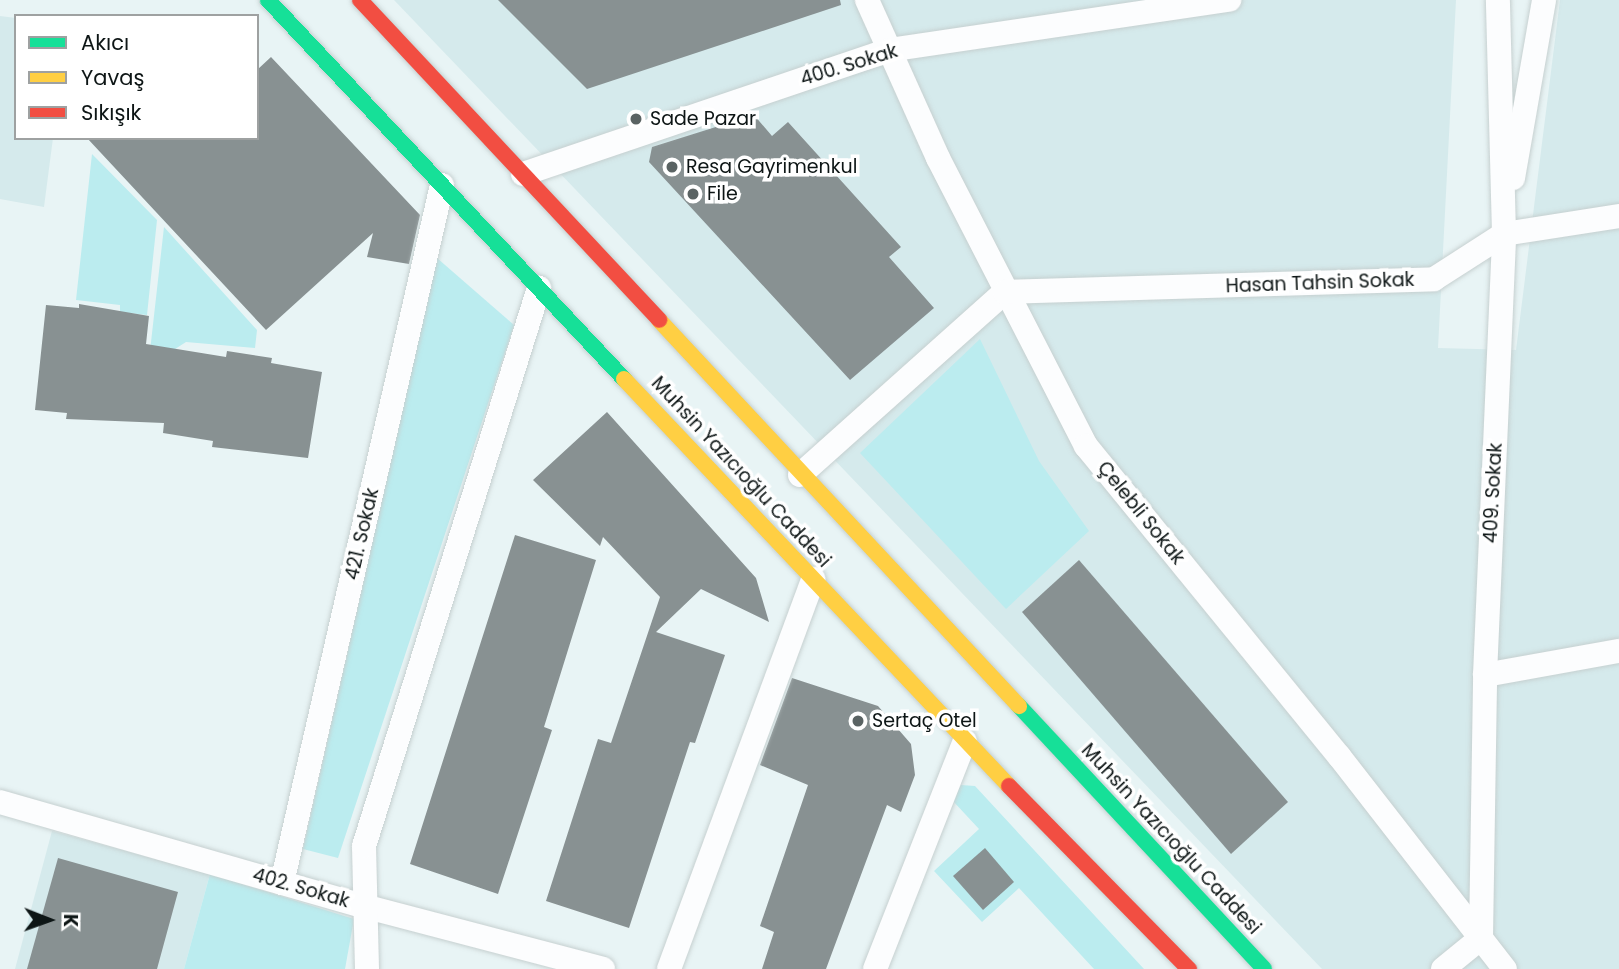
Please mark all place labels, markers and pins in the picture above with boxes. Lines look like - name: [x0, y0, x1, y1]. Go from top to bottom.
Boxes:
- place label: Sade Pazar: [650, 108, 756, 130]
- marker: Sade Pazar: [628, 111, 644, 127]
- place label: Resa Gayrimenkul: [686, 156, 857, 178]
- marker: Resa Gayrimenkul: [664, 159, 680, 175]
- place label: File: [707, 183, 738, 205]
- marker: File: [685, 186, 701, 202]
- place label: Sertaç Otel: [872, 710, 977, 732]
- marker: Sertaç Otel: [850, 713, 866, 729]

